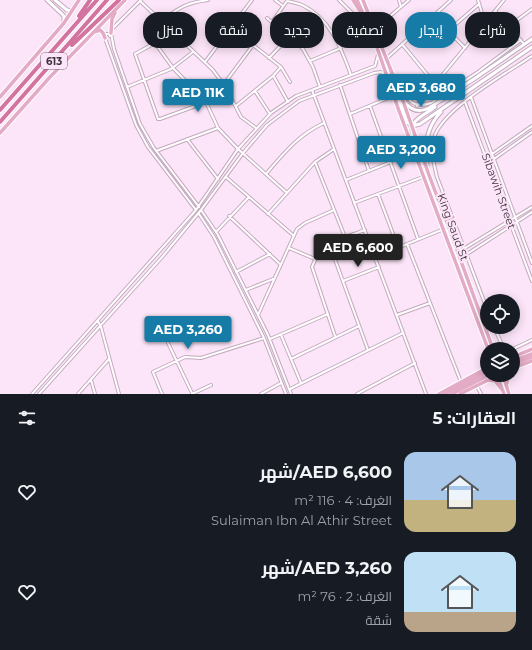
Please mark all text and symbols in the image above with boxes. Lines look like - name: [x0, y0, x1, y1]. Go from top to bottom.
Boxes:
- chip: منزل: [143, 12, 197, 48]
- chip: شقة: [205, 12, 262, 48]
- chip: جديد: [270, 12, 324, 48]
- chip: تصفية: [332, 12, 397, 48]
- chip: إيجار: [405, 12, 457, 48]
- chip: شراء: [465, 12, 520, 48]
- road number: 613: [41, 53, 67, 69]
- pin: AED 3,680: [375, 74, 467, 108]
- pin: AED 11K: [161, 79, 235, 113]
- text: AED 3,680: [386, 79, 456, 95]
- text: AED 11K: [172, 84, 224, 100]
- pin: AED 3,200: [355, 136, 447, 170]
- text: AED 3,200: [366, 141, 436, 157]
- street label: Sibawih Street: [479, 151, 519, 231]
- street label: King Saud St: [434, 191, 472, 263]
- pin: AED 6,600: [312, 234, 404, 268]
- text: AED 6,600: [323, 239, 393, 255]
- map controls: [480, 294, 520, 382]
- button: locate: [480, 294, 520, 334]
- pin: AED 3,260: [142, 316, 234, 350]
- text: AED 3,260: [153, 321, 223, 337]
- button: layers: [480, 342, 520, 382]
- icon: filters: [16, 407, 38, 429]
- text: العقارات: 5: [432, 408, 516, 428]
- text: AED 6,600/شهر: [260, 462, 392, 482]
- icon: home: [436, 468, 484, 516]
- icon: heart: [16, 481, 38, 503]
- text: الغرف: 4 · 116 m²: [294, 492, 392, 508]
- text: Sulaiman Ibn Al Athir Street: [211, 512, 392, 528]
- text: AED 3,260/شهر: [262, 558, 392, 578]
- icon: home: [436, 568, 484, 616]
- icon: heart: [16, 581, 38, 603]
- text: الغرف: 2 · 76 m²: [298, 588, 392, 604]
- text: شقة: [365, 612, 392, 628]

